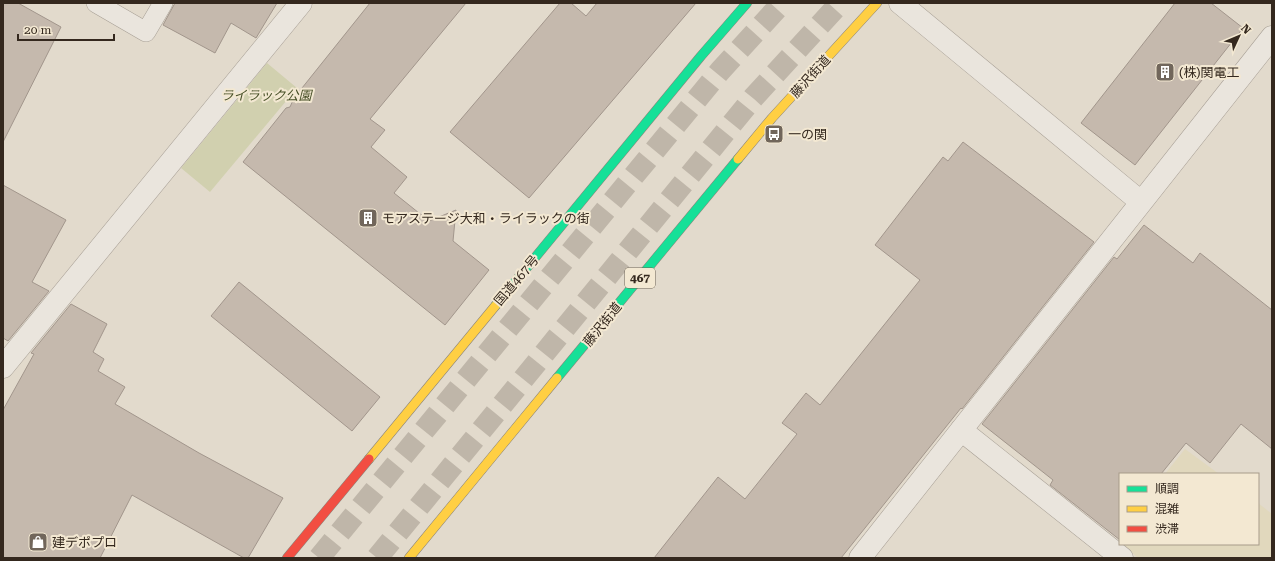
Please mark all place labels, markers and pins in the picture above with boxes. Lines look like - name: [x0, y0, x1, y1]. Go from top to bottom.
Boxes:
- building icon: (株)関電工: [1154, 61, 1176, 83]
- place label: (株)関電工: [1179, 65, 1240, 80]
- bus stop icon: 一の関: [763, 123, 785, 145]
- place label: 一の関: [788, 127, 827, 142]
- building icon: モアステージ大和・ライラックの街: [357, 207, 379, 229]
- place label: モアステージ大和・ライラックの街: [382, 211, 590, 226]
- shop icon: 建デポプロ: [27, 531, 49, 553]
- place label: 建デポプロ: [52, 535, 117, 550]

